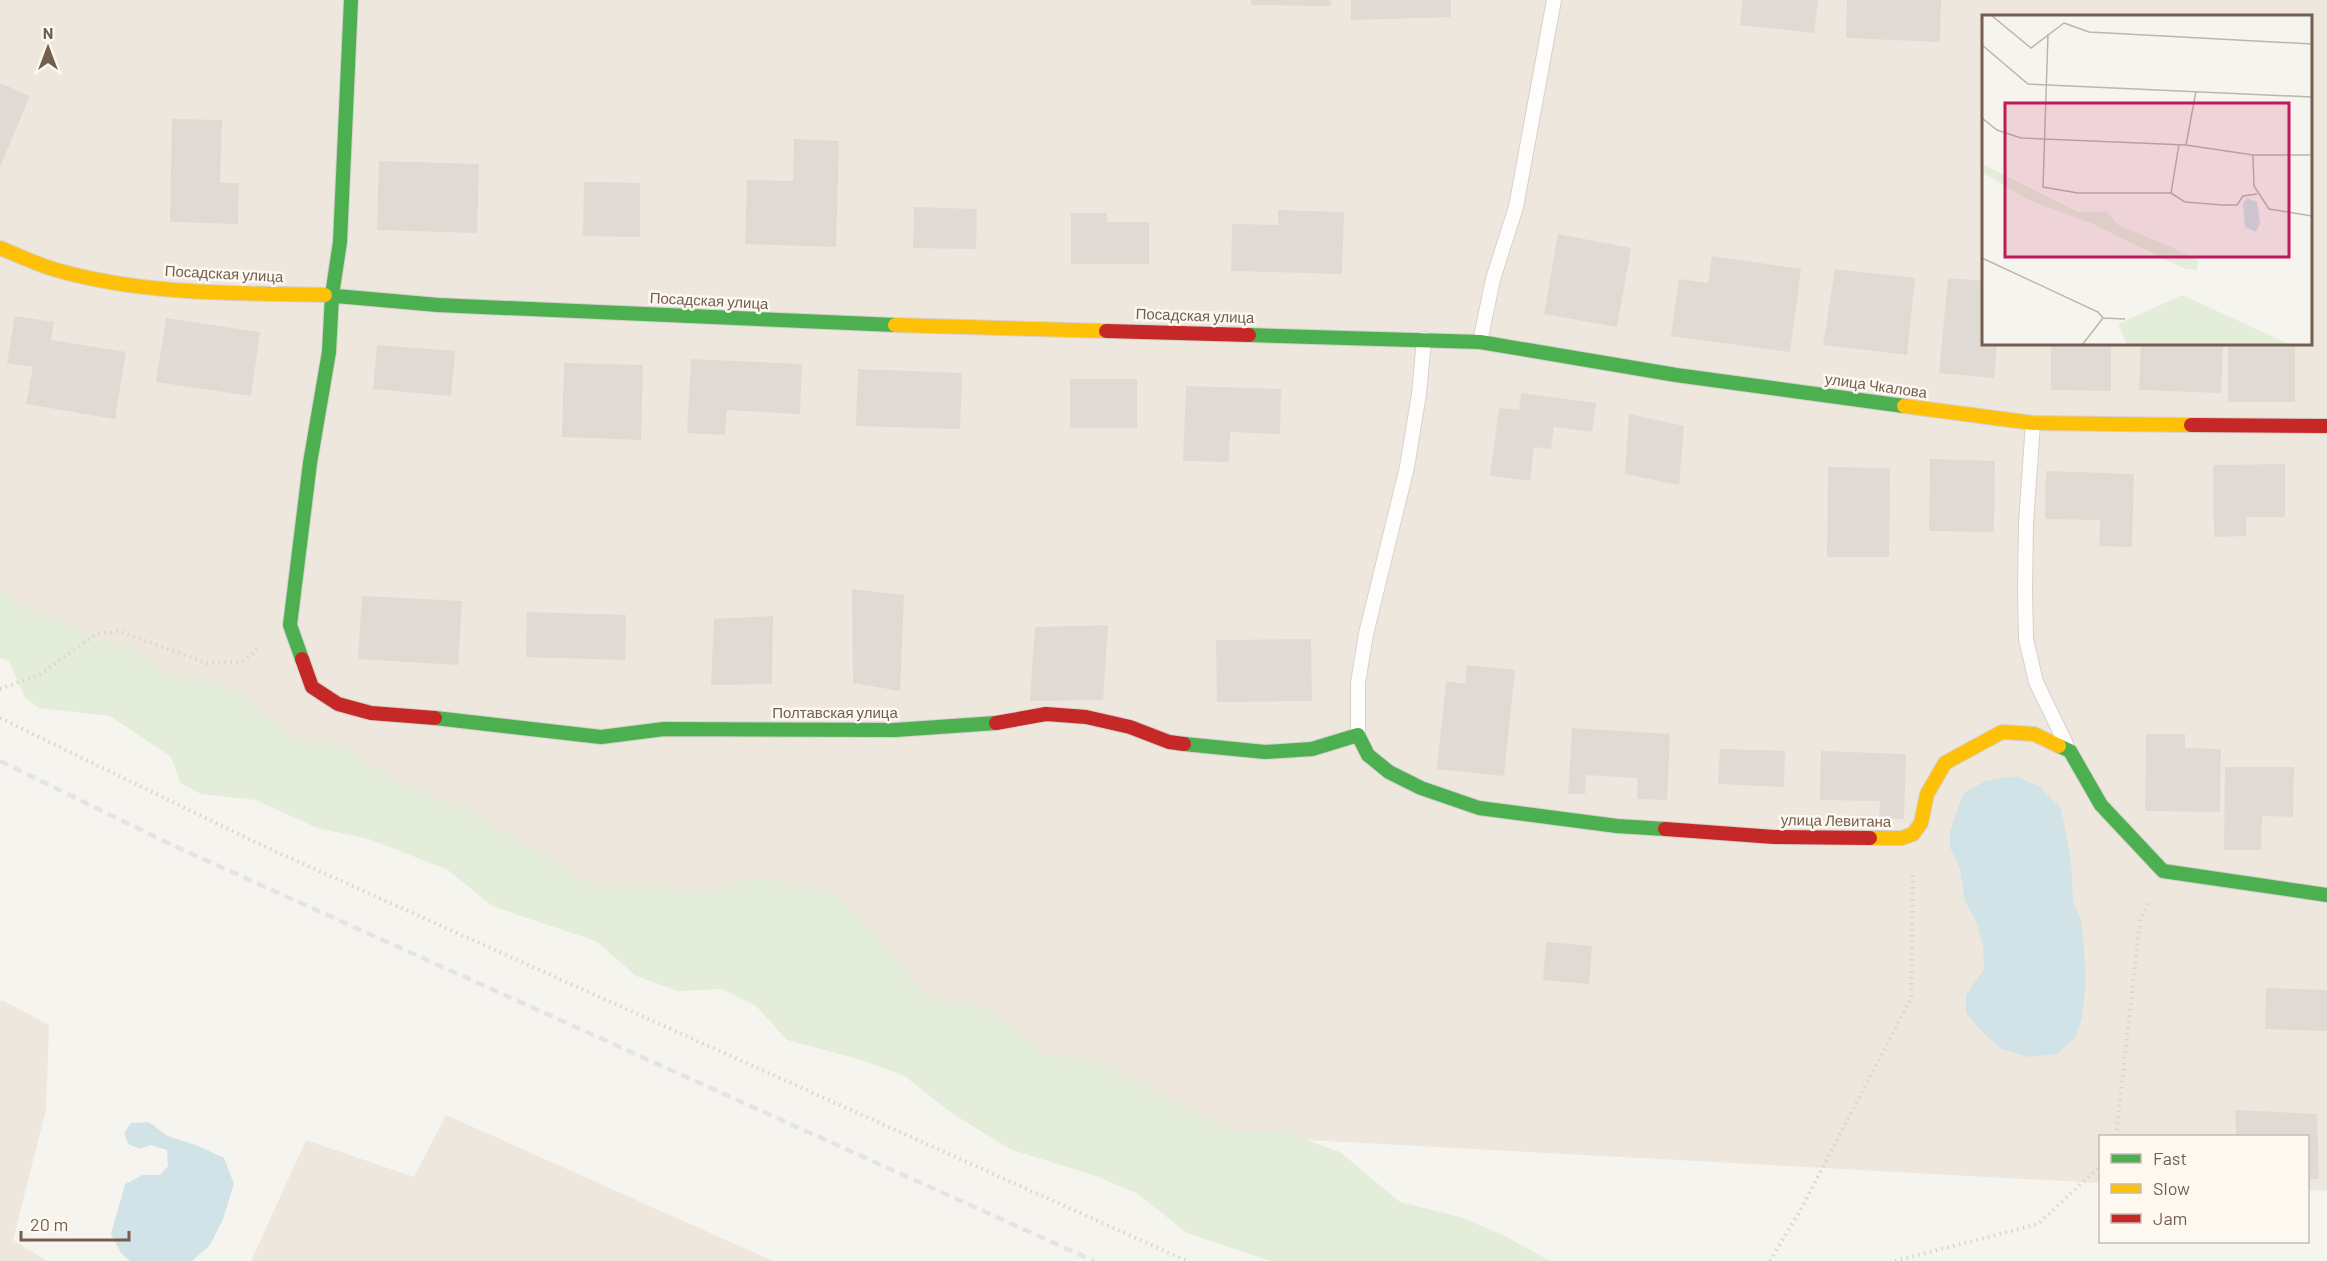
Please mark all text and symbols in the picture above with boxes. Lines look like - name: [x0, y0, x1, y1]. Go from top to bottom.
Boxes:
- inset map: [1982, 15, 2312, 345]
- north arrow: [18, 18, 78, 78]
- text: N: [43, 23, 53, 42]
- street label: Посадская улица: [164, 261, 285, 285]
- street label: Посадская улица: [649, 288, 770, 312]
- street label: Посадская улица: [1135, 304, 1255, 326]
- street label: улица Чкалова: [1824, 369, 1929, 401]
- street label: Полтавская улица: [772, 703, 898, 721]
- street label: улица Левитана: [1781, 810, 1892, 830]
- legend: [2099, 1135, 2309, 1243]
- text: Fast: [2153, 1147, 2187, 1169]
- text: Slow: [2153, 1177, 2190, 1199]
- scale bar: [21, 1204, 129, 1242]
- text: Jam: [2153, 1207, 2187, 1229]
- text: 20 m: [30, 1213, 68, 1235]

